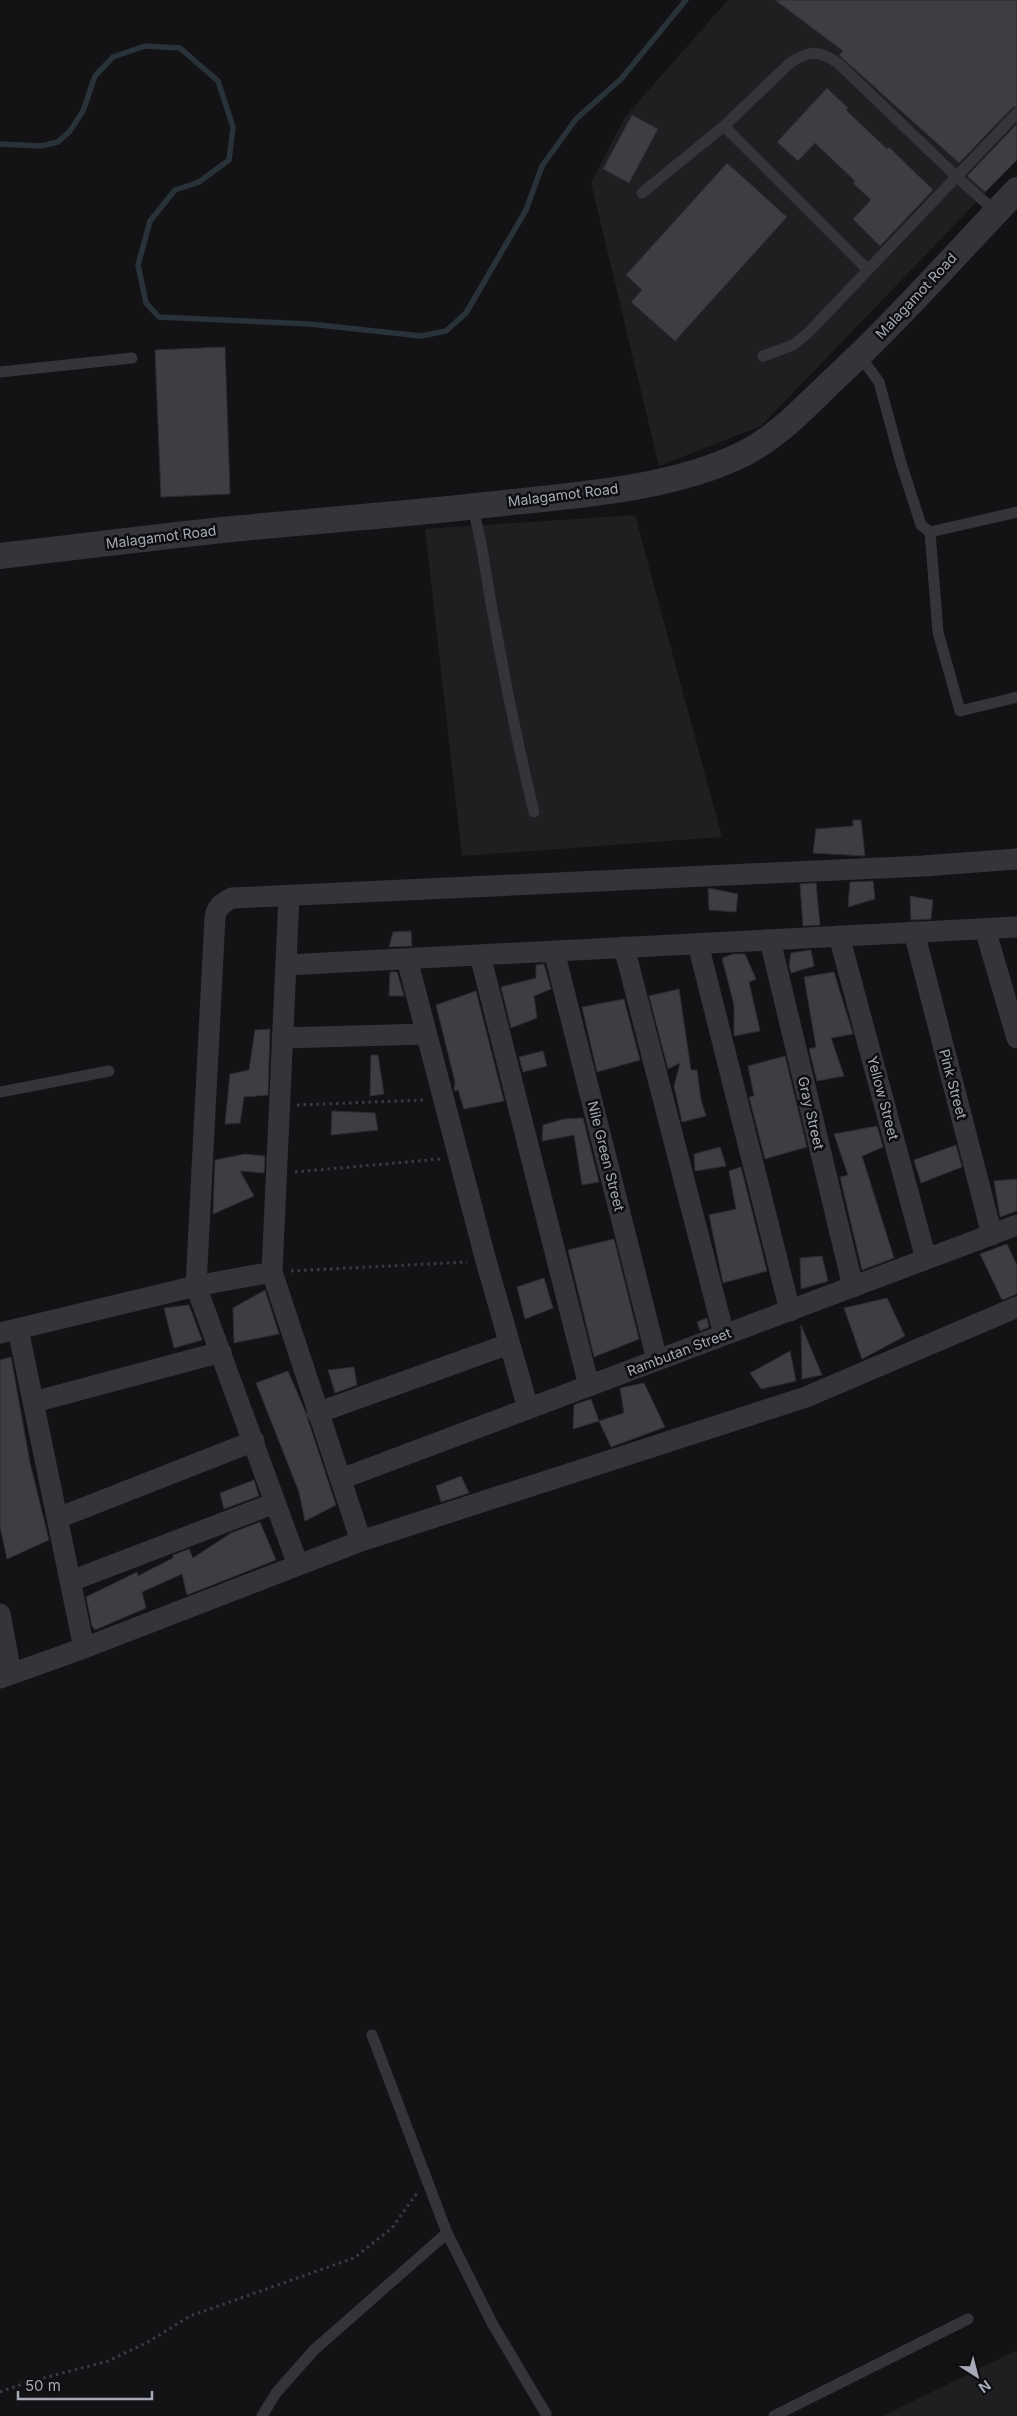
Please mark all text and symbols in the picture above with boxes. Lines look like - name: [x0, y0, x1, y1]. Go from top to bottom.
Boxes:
- street label: Malagamot Road: [872, 249, 960, 342]
- street label: Malagamot Road: [507, 479, 619, 510]
- street label: Malagamot Road: [105, 521, 217, 552]
- street label: Pink Street: [936, 1047, 971, 1121]
- street label: Yellow Street: [864, 1054, 903, 1142]
- street label: Gray Street: [795, 1075, 828, 1152]
- street label: Nile Green Street: [585, 1099, 628, 1213]
- street label: Rambutan Street: [624, 1324, 734, 1379]
- north arrow: [952, 2351, 1002, 2401]
- scale bar: [18, 2368, 151, 2400]
- text: 50 m: [25, 2376, 61, 2395]
- text: N: [976, 2377, 994, 2397]

